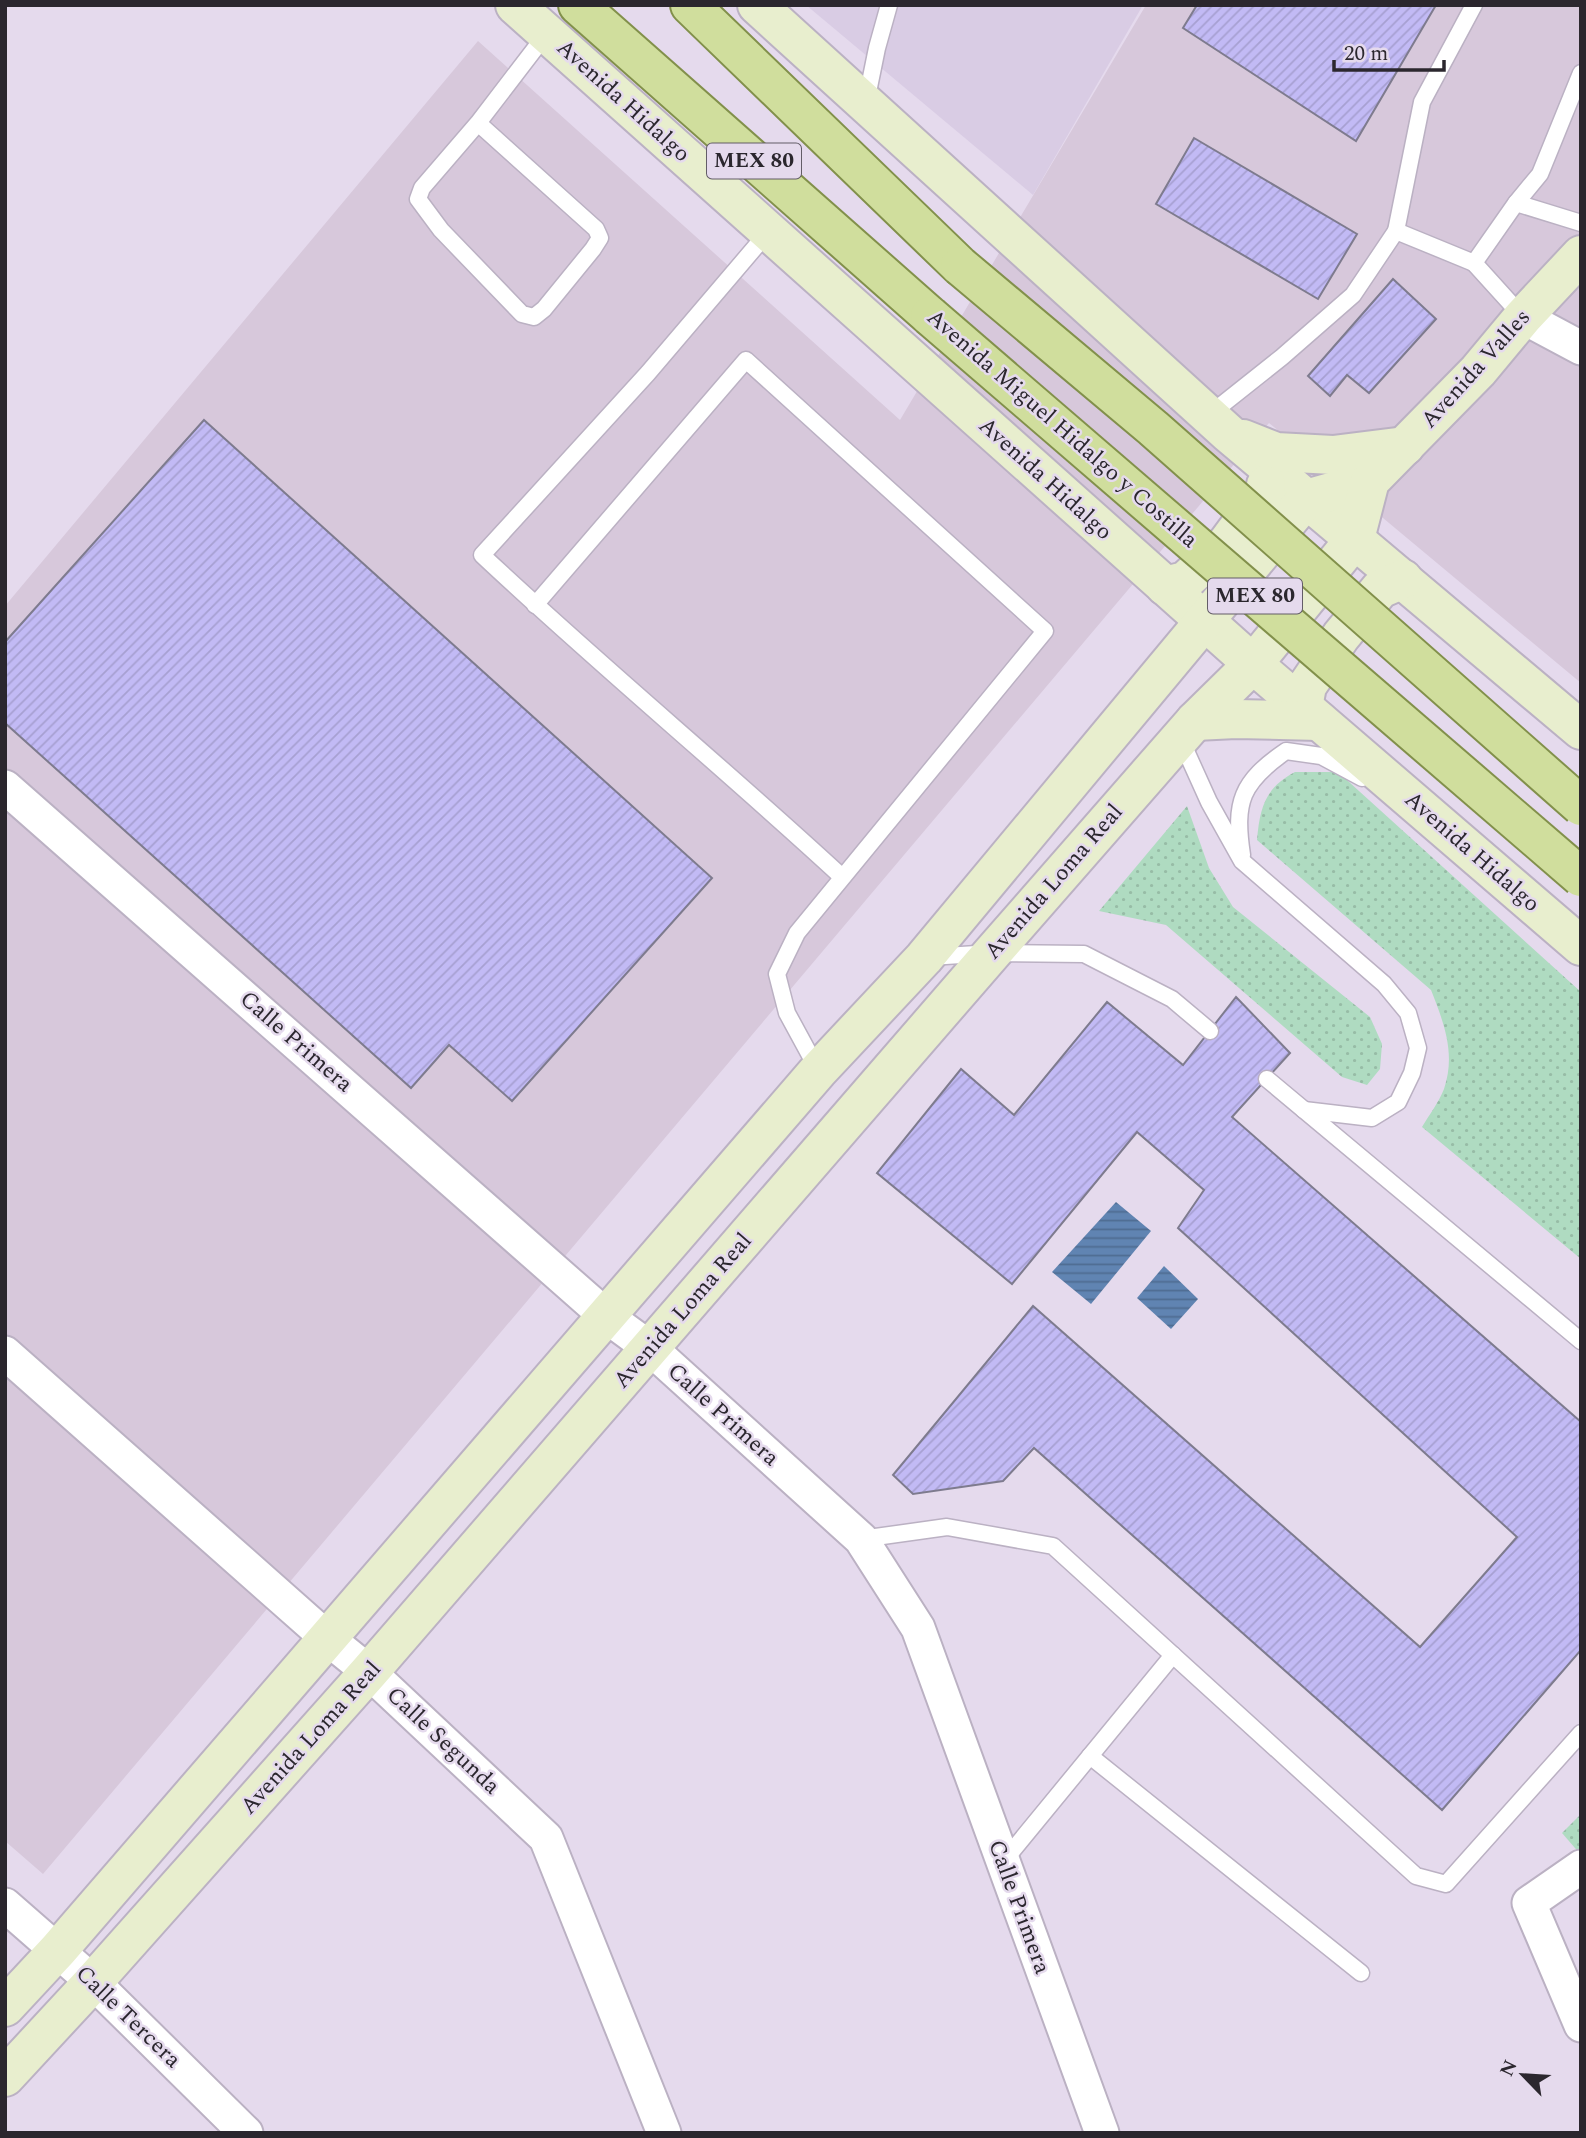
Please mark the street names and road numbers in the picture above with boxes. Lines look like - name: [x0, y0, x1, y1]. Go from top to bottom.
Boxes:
- street label: Avenida Hidalgo: [548, 31, 698, 171]
- road number: MEX 80: [707, 144, 801, 178]
- street label: Avenida Miguel Hidalgo y Costilla: [918, 301, 1206, 557]
- street label: Avenida Valles: [1413, 301, 1539, 437]
- street label: Avenida Hidalgo: [970, 409, 1120, 549]
- road number: MEX 80: [1208, 578, 1302, 614]
- street label: Avenida Hidalgo: [1396, 783, 1548, 921]
- street label: Avenida Loma Real: [976, 796, 1132, 968]
- street label: Calle Primera: [231, 983, 361, 1101]
- street label: Avenida Loma Real: [605, 1225, 761, 1397]
- street label: Calle Primera: [659, 1355, 787, 1475]
- street label: Avenida Loma Real: [232, 1653, 390, 1823]
- street label: Calle Segunda: [378, 1679, 508, 1803]
- street label: Calle Primera: [979, 1835, 1059, 1979]
- street label: Calle Tercera: [67, 1957, 189, 2077]

